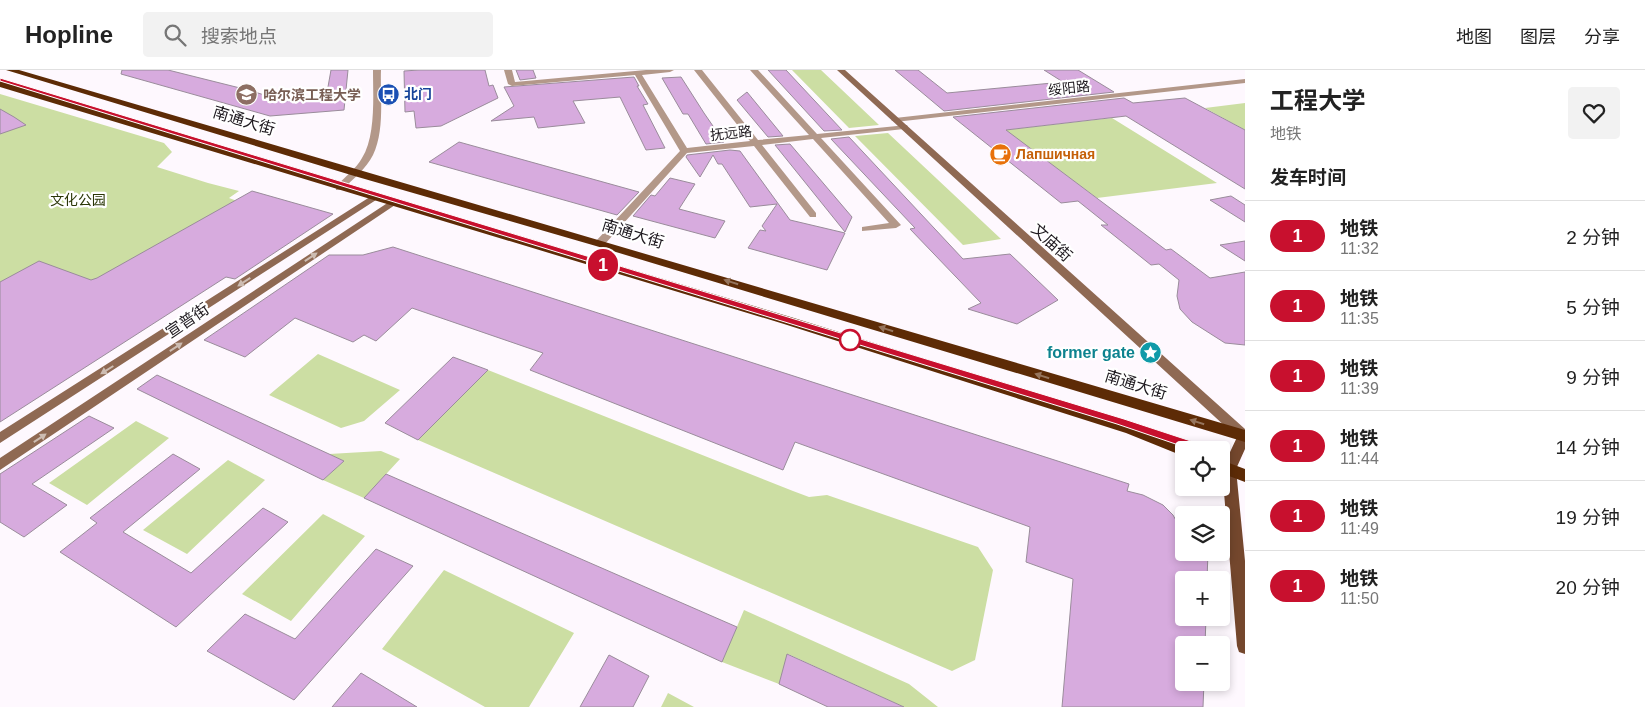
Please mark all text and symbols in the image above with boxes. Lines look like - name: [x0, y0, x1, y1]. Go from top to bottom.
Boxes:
- search box: [143, 12, 493, 57]
- text: Hopline: [25, 21, 113, 48]
- icon: search: [161, 21, 189, 49]
- text: 搜索地点: [201, 26, 277, 47]
- text: 地图: [1456, 27, 1492, 47]
- text: 图层: [1520, 27, 1556, 47]
- text: 分享: [1584, 27, 1620, 47]
- street label: 绥阳路: [1047, 78, 1091, 98]
- bus stop icon: 北门: [376, 82, 400, 106]
- school or university icon: 哈尔滨工程大学: [235, 83, 259, 107]
- place label: 北门: [404, 86, 432, 102]
- place label: 哈尔滨工程大学: [263, 87, 361, 103]
- text: 工程大学: [1270, 87, 1366, 114]
- button: heart: [1568, 87, 1620, 139]
- street label: 南通大街: [211, 103, 277, 138]
- street label: 抚远路: [709, 123, 753, 143]
- text: 地铁: [1270, 125, 1302, 142]
- cafe icon: Лапшичная: [988, 142, 1012, 166]
- place label: Лапшичная: [1016, 146, 1095, 162]
- text: 发车时间: [1270, 167, 1346, 188]
- park label: 文化公园: [50, 192, 106, 208]
- street label: 南通大街: [600, 216, 666, 251]
- text: 地铁: [1340, 218, 1378, 239]
- street label: 文庙街: [1028, 220, 1075, 265]
- text: 1: [1292, 226, 1303, 246]
- text: 2 分钟: [1566, 227, 1620, 248]
- text: 11:32: [1340, 240, 1379, 257]
- line badge: 1: [587, 249, 619, 281]
- one-way arrow: [304, 253, 318, 262]
- text: 1: [598, 255, 608, 275]
- one-way arrow: [237, 277, 250, 287]
- one-way arrow: [723, 278, 738, 286]
- text: 地铁: [1340, 288, 1378, 309]
- text: 1: [1292, 296, 1303, 316]
- text: 5 分钟: [1566, 297, 1620, 318]
- street label: 宣普街: [163, 300, 212, 341]
- text: 11:35: [1340, 310, 1379, 327]
- one-way arrow: [879, 324, 894, 332]
- unlabelled marker: [839, 329, 861, 351]
- place icon: former gate: [1139, 340, 1163, 364]
- one-way arrow: [169, 343, 182, 352]
- place label: former gate: [1047, 344, 1135, 361]
- text: 地铁: [1340, 358, 1378, 379]
- one-way arrow: [100, 365, 114, 374]
- text: 1: [1292, 366, 1303, 386]
- street label: 南通大街: [1103, 367, 1169, 402]
- text: 9 分钟: [1566, 367, 1620, 388]
- one-way arrow: [1034, 371, 1049, 379]
- text: 11:39: [1340, 380, 1379, 397]
- one-way arrow: [1190, 418, 1205, 426]
- text: 地铁: [1340, 428, 1378, 449]
- one-way arrow: [34, 433, 47, 442]
- text: 1: [1292, 436, 1303, 456]
- text: 14 分钟: [1556, 437, 1620, 458]
- map controls: [1175, 441, 1230, 691]
- button: locate: [1175, 441, 1230, 496]
- text: 11:44: [1340, 450, 1379, 467]
- text: 地铁: [1340, 498, 1378, 519]
- button: layers: [1175, 506, 1230, 561]
- text: 1: [1292, 506, 1303, 526]
- text: 19 分钟: [1556, 507, 1620, 528]
- text: 11:49: [1340, 520, 1379, 537]
- text: 地铁: [1340, 568, 1378, 589]
- button: +: [1175, 571, 1230, 626]
- text: 1: [1292, 576, 1303, 596]
- text: 20 分钟: [1556, 577, 1620, 598]
- text: 11:50: [1340, 590, 1379, 607]
- button: −: [1175, 636, 1230, 691]

